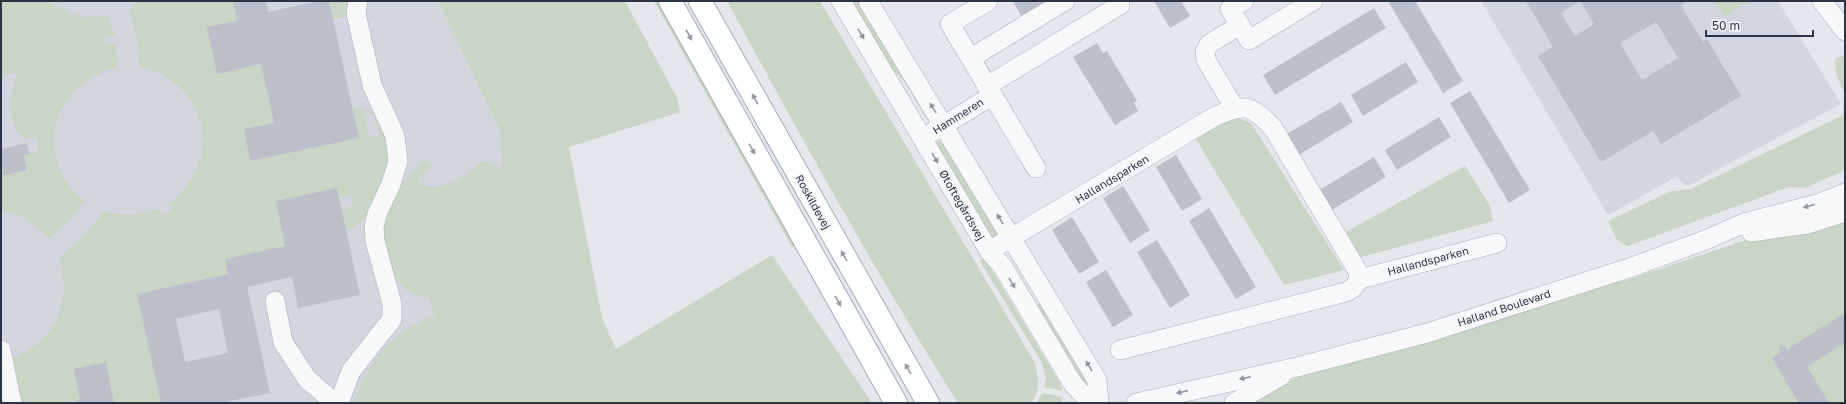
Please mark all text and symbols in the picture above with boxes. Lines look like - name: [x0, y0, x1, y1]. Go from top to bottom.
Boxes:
- scale bar: [1706, 12, 1813, 38]
- text: 50 m: [1712, 18, 1740, 33]
- one-way arrow: [858, 28, 865, 40]
- one-way arrow: [686, 29, 693, 41]
- one-way arrow: [751, 93, 758, 105]
- street label: Hammeren: [930, 95, 986, 136]
- one-way arrow: [929, 102, 936, 114]
- one-way arrow: [749, 143, 756, 155]
- street label: Hallandsparken: [1073, 151, 1151, 206]
- one-way arrow: [932, 152, 939, 164]
- street label: Øtoftegårdsvej: [937, 167, 988, 242]
- street label: Roskildevej: [793, 172, 834, 231]
- one-way arrow: [1802, 204, 1815, 210]
- one-way arrow: [996, 214, 1004, 224]
- street label: Hallandsparken: [1386, 243, 1470, 278]
- one-way arrow: [840, 251, 847, 262]
- one-way arrow: [1009, 277, 1016, 289]
- street label: Halland Boulevard: [1456, 286, 1552, 329]
- one-way arrow: [835, 296, 841, 307]
- one-way arrow: [1085, 360, 1092, 372]
- one-way arrow: [905, 363, 912, 375]
- one-way arrow: [1239, 376, 1251, 382]
- one-way arrow: [1176, 390, 1188, 396]

